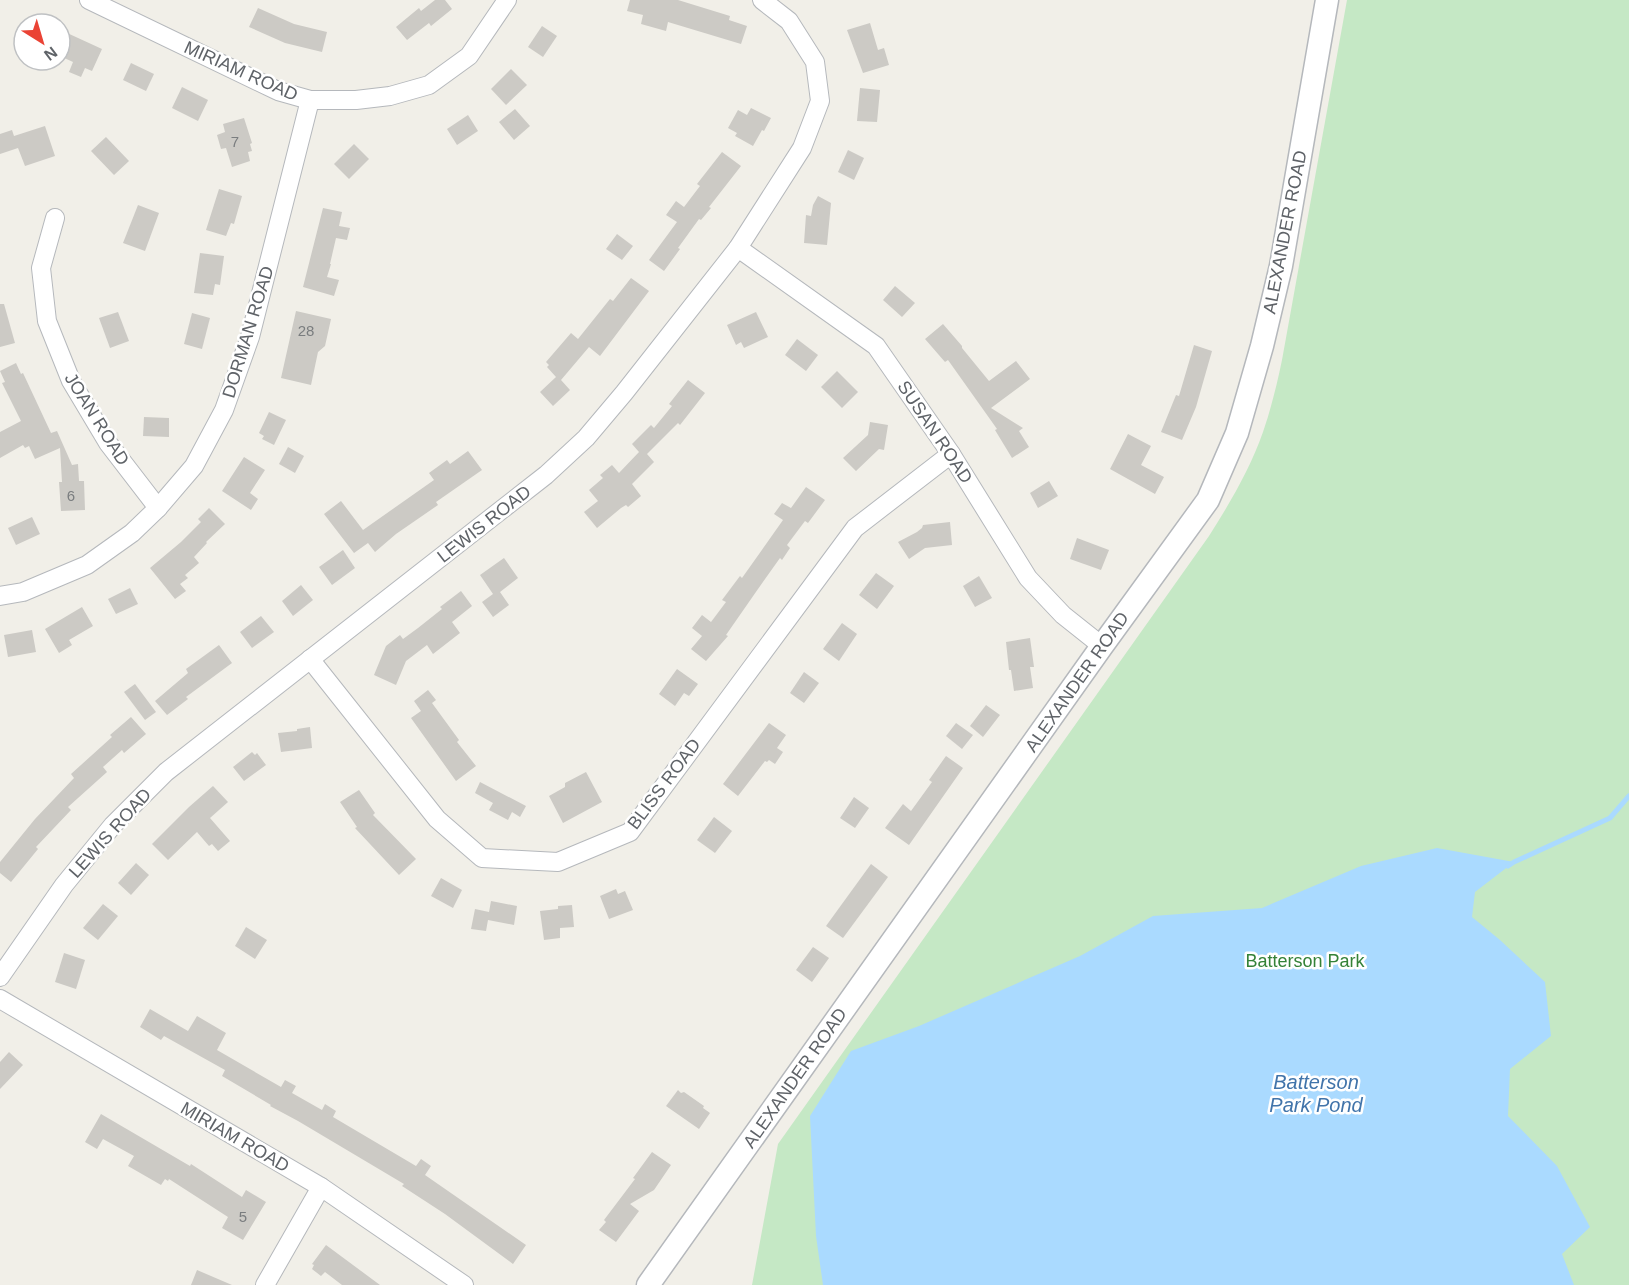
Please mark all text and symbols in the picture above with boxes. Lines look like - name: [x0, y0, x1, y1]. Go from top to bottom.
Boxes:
- north arrow: [12, 12, 72, 72]
- street label: MIRIAM ROAD: [181, 37, 301, 105]
- text: N: [41, 43, 60, 64]
- house number: 7: [231, 133, 239, 150]
- street label: ALEXANDER ROAD: [1259, 149, 1311, 315]
- street label: DORMAN ROAD: [218, 264, 278, 400]
- house number: 28: [298, 322, 314, 339]
- street label: JOAN ROAD: [61, 369, 133, 469]
- street label: SUSAN ROAD: [893, 377, 977, 487]
- street label: LEWIS ROAD: [433, 481, 535, 567]
- house number: 6: [67, 487, 75, 504]
- street label: ALEXANDER ROAD: [1021, 608, 1133, 756]
- street label: BLISS ROAD: [624, 735, 704, 833]
- street label: LEWIS ROAD: [65, 784, 155, 882]
- park label: Batterson Park: [1245, 951, 1366, 971]
- street label: ALEXANDER ROAD: [739, 1004, 851, 1152]
- water label: Batterson Park Pond: [1269, 1071, 1364, 1116]
- street label: MIRIAM ROAD: [177, 1098, 293, 1176]
- house number: 5: [239, 1208, 247, 1225]

